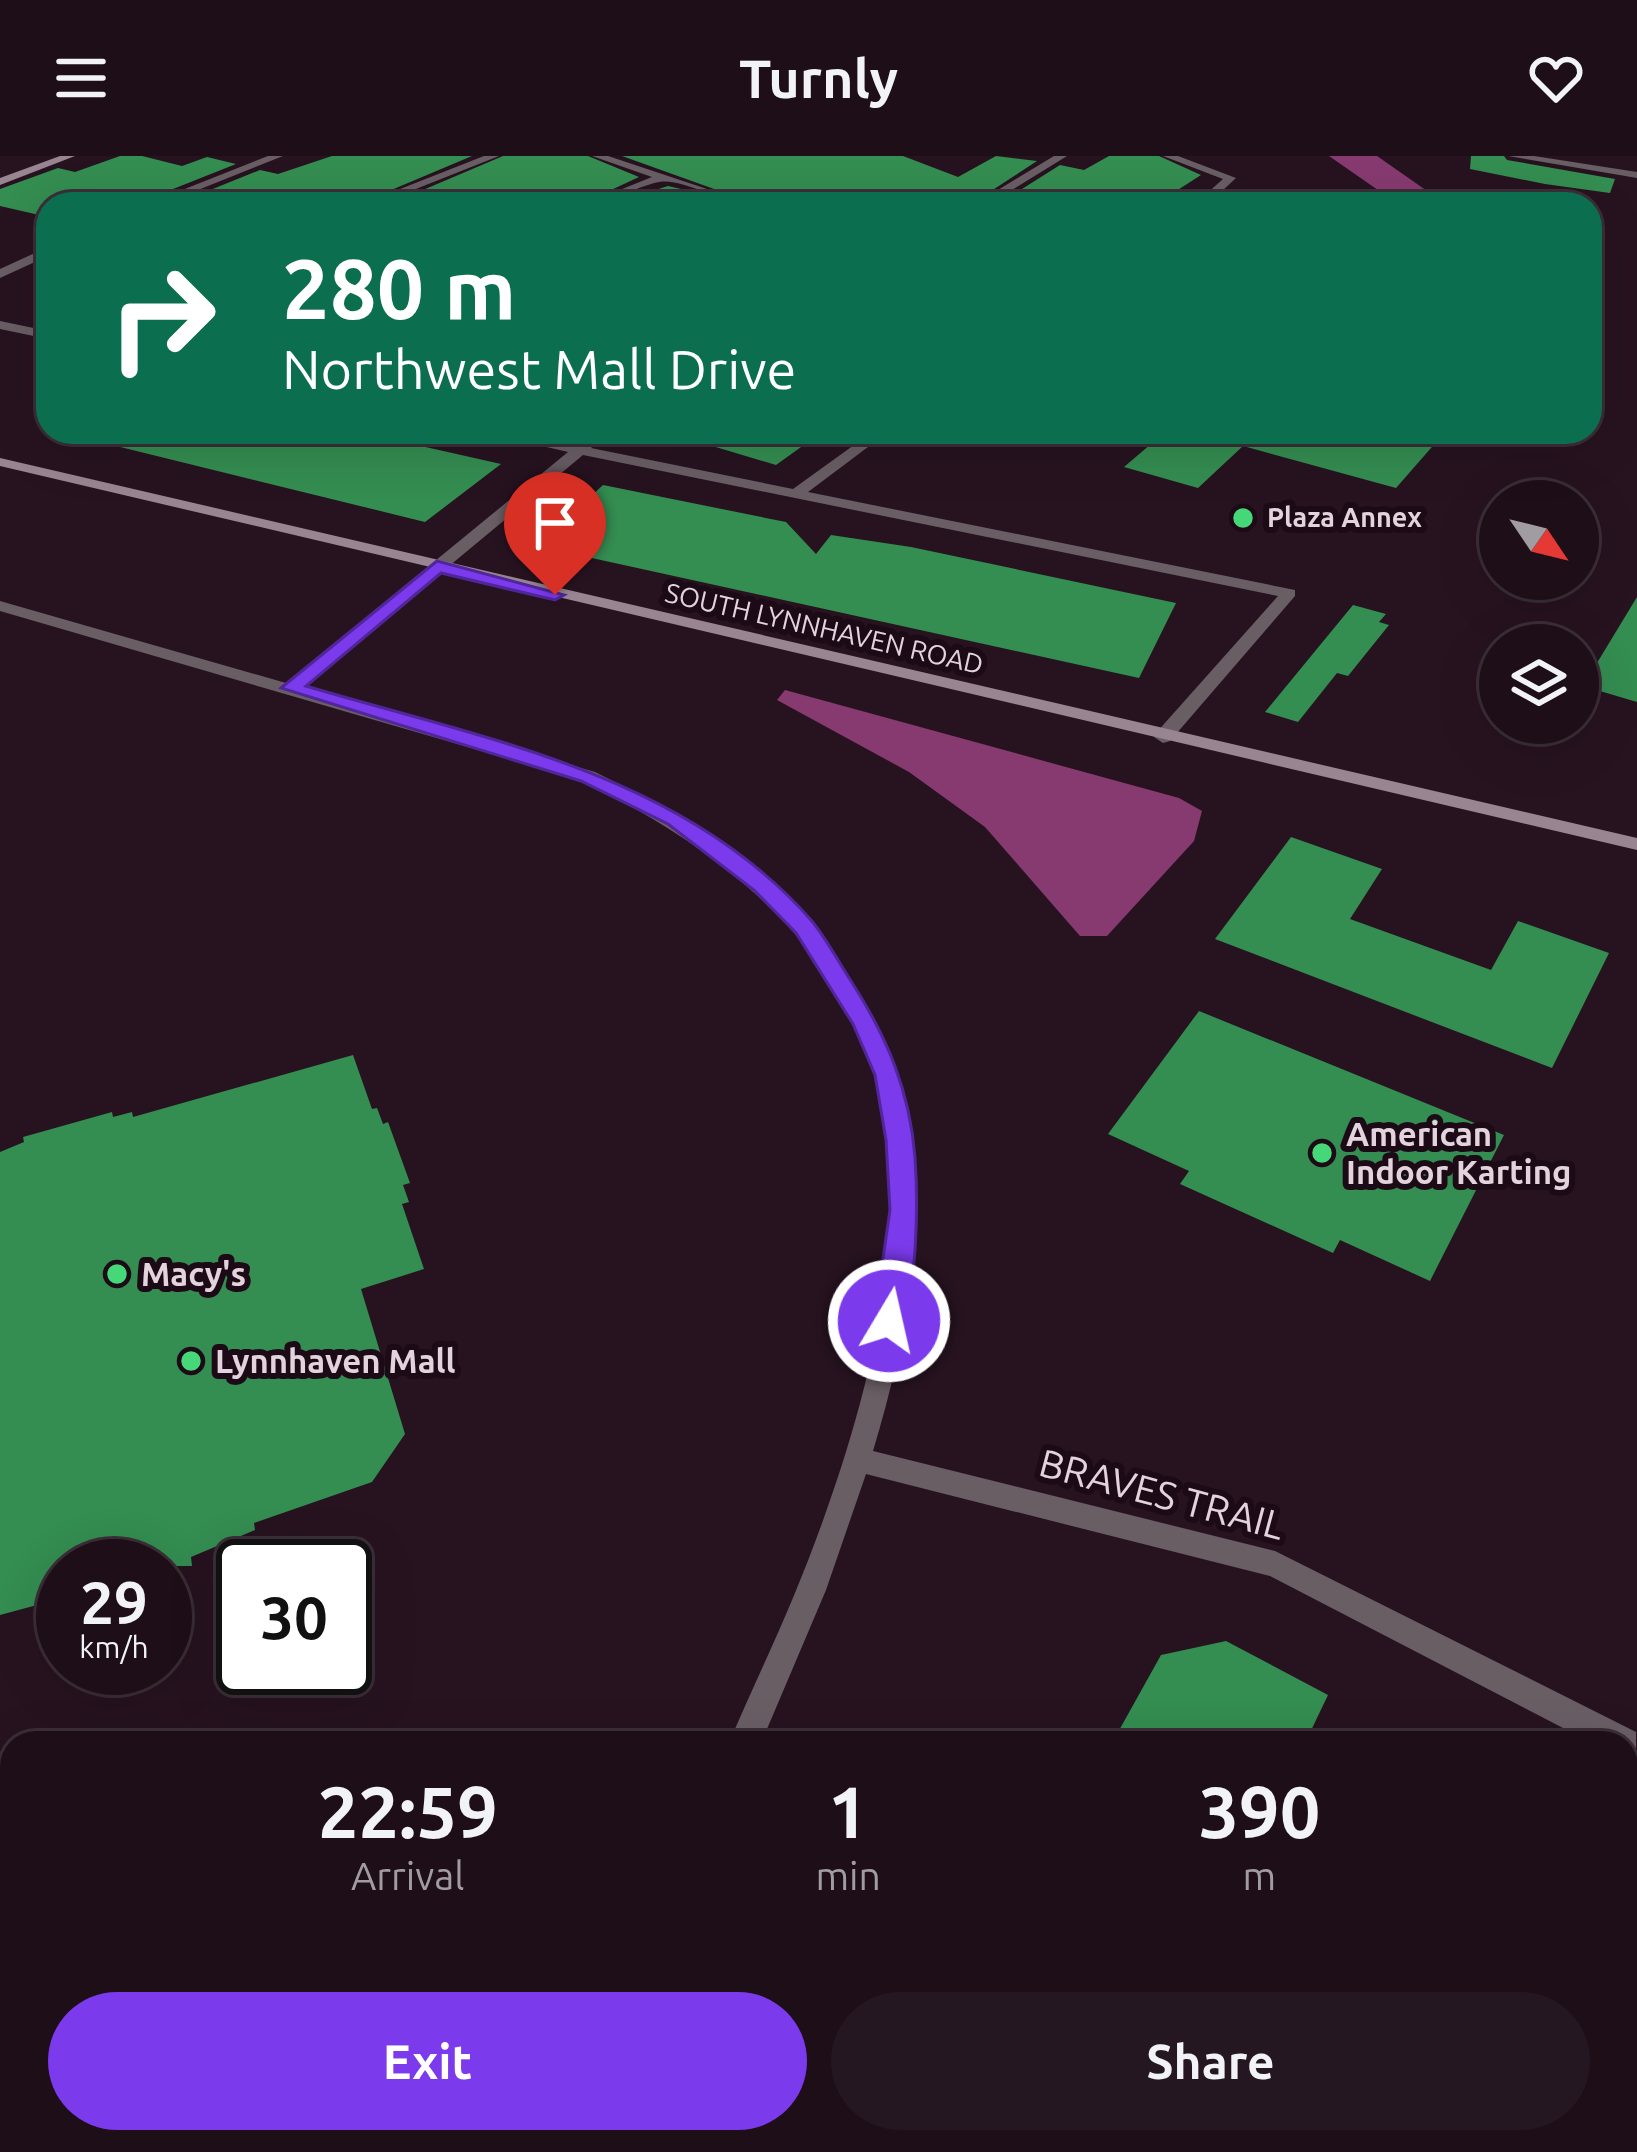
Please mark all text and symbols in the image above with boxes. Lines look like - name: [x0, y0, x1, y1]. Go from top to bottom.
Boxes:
- icon: menu: [48, 45, 114, 111]
- icon: heart: [1523, 45, 1589, 111]
- text: Turnly: [739, 48, 898, 108]
- icon: right: [84, 240, 240, 396]
- text: 280 m: [282, 241, 516, 335]
- text: Northwest Mall Drive: [282, 339, 796, 399]
- pin: [504, 472, 606, 595]
- north arrow: [1479, 480, 1599, 600]
- map controls: [1479, 480, 1599, 744]
- icon: arrive: [522, 490, 588, 556]
- place label: Plaza Annex: [1267, 502, 1422, 532]
- marker: Plaza Annex: [1230, 505, 1256, 531]
- street label: SOUTH LYNNHAVEN ROAD: [662, 577, 986, 679]
- button: layers: [1479, 624, 1599, 744]
- place label: American Indoor Karting: [1346, 1115, 1571, 1190]
- marker: American Indoor Karting: [1309, 1140, 1335, 1166]
- place label: Macy's: [141, 1255, 246, 1292]
- position arrow: [826, 1258, 952, 1384]
- marker: Macy's: [104, 1261, 130, 1287]
- place label: Lynnhaven Mall: [215, 1342, 456, 1379]
- marker: Lynnhaven Mall: [178, 1348, 204, 1374]
- street label: BRAVES TRAIL: [1035, 1440, 1289, 1547]
- speed limit sign: 30: [216, 1539, 372, 1695]
- text: 29: [80, 1568, 148, 1635]
- text: km/h: [79, 1630, 149, 1664]
- text: 22:59: [318, 1771, 498, 1852]
- text: 1: [828, 1771, 868, 1852]
- text: 390: [1198, 1771, 1320, 1852]
- text: Arrival: [351, 1854, 465, 1897]
- text: min: [815, 1854, 881, 1897]
- text: m: [1243, 1854, 1276, 1897]
- button: Exit: [48, 1992, 807, 2130]
- button: Share: [831, 1992, 1590, 2130]

